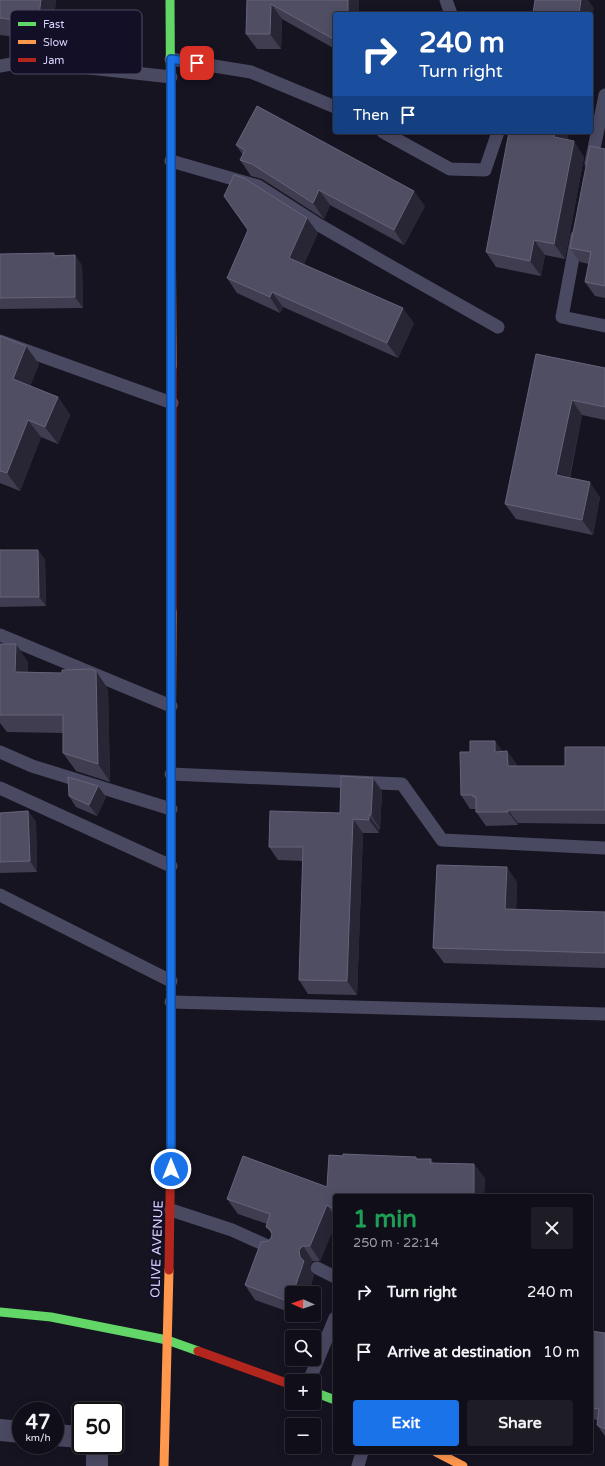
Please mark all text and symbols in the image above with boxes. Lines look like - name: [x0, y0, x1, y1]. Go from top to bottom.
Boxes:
- legend: [10, 10, 142, 74]
- text: Fast: [43, 18, 64, 31]
- text: 240 m: [419, 26, 505, 60]
- icon: right: [353, 28, 405, 80]
- text: Slow: [43, 36, 68, 49]
- pin: [180, 46, 214, 80]
- icon: arrive: [186, 52, 208, 74]
- text: Jam: [43, 54, 64, 67]
- text: Turn right: [419, 60, 503, 82]
- icon: arrive: [397, 104, 419, 126]
- text: Then: [353, 106, 389, 124]
- position arrow: [150, 1148, 192, 1190]
- street label: OLIVE AVENUE: [147, 1200, 167, 1298]
- text: 1 min: [353, 1205, 417, 1234]
- button: close: [531, 1207, 573, 1249]
- text: 250 m · 22:14: [353, 1235, 439, 1251]
- icon: right: [353, 1281, 375, 1303]
- text: Turn right: [387, 1283, 457, 1301]
- text: 240 m: [527, 1283, 573, 1301]
- north arrow: [285, 1286, 321, 1322]
- map controls: [285, 1286, 321, 1454]
- button: search: [285, 1330, 321, 1366]
- icon: arrive: [353, 1341, 375, 1363]
- text: Arrive at destination: [387, 1343, 531, 1361]
- text: 10 m: [543, 1343, 580, 1361]
- button: +: [285, 1374, 321, 1410]
- button: Exit: [353, 1400, 459, 1446]
- button: Share: [467, 1400, 573, 1446]
- speed limit sign: 50: [72, 1402, 124, 1454]
- text: 47: [25, 1411, 51, 1435]
- button: −: [285, 1418, 321, 1454]
- text: km/h: [25, 1432, 51, 1444]

